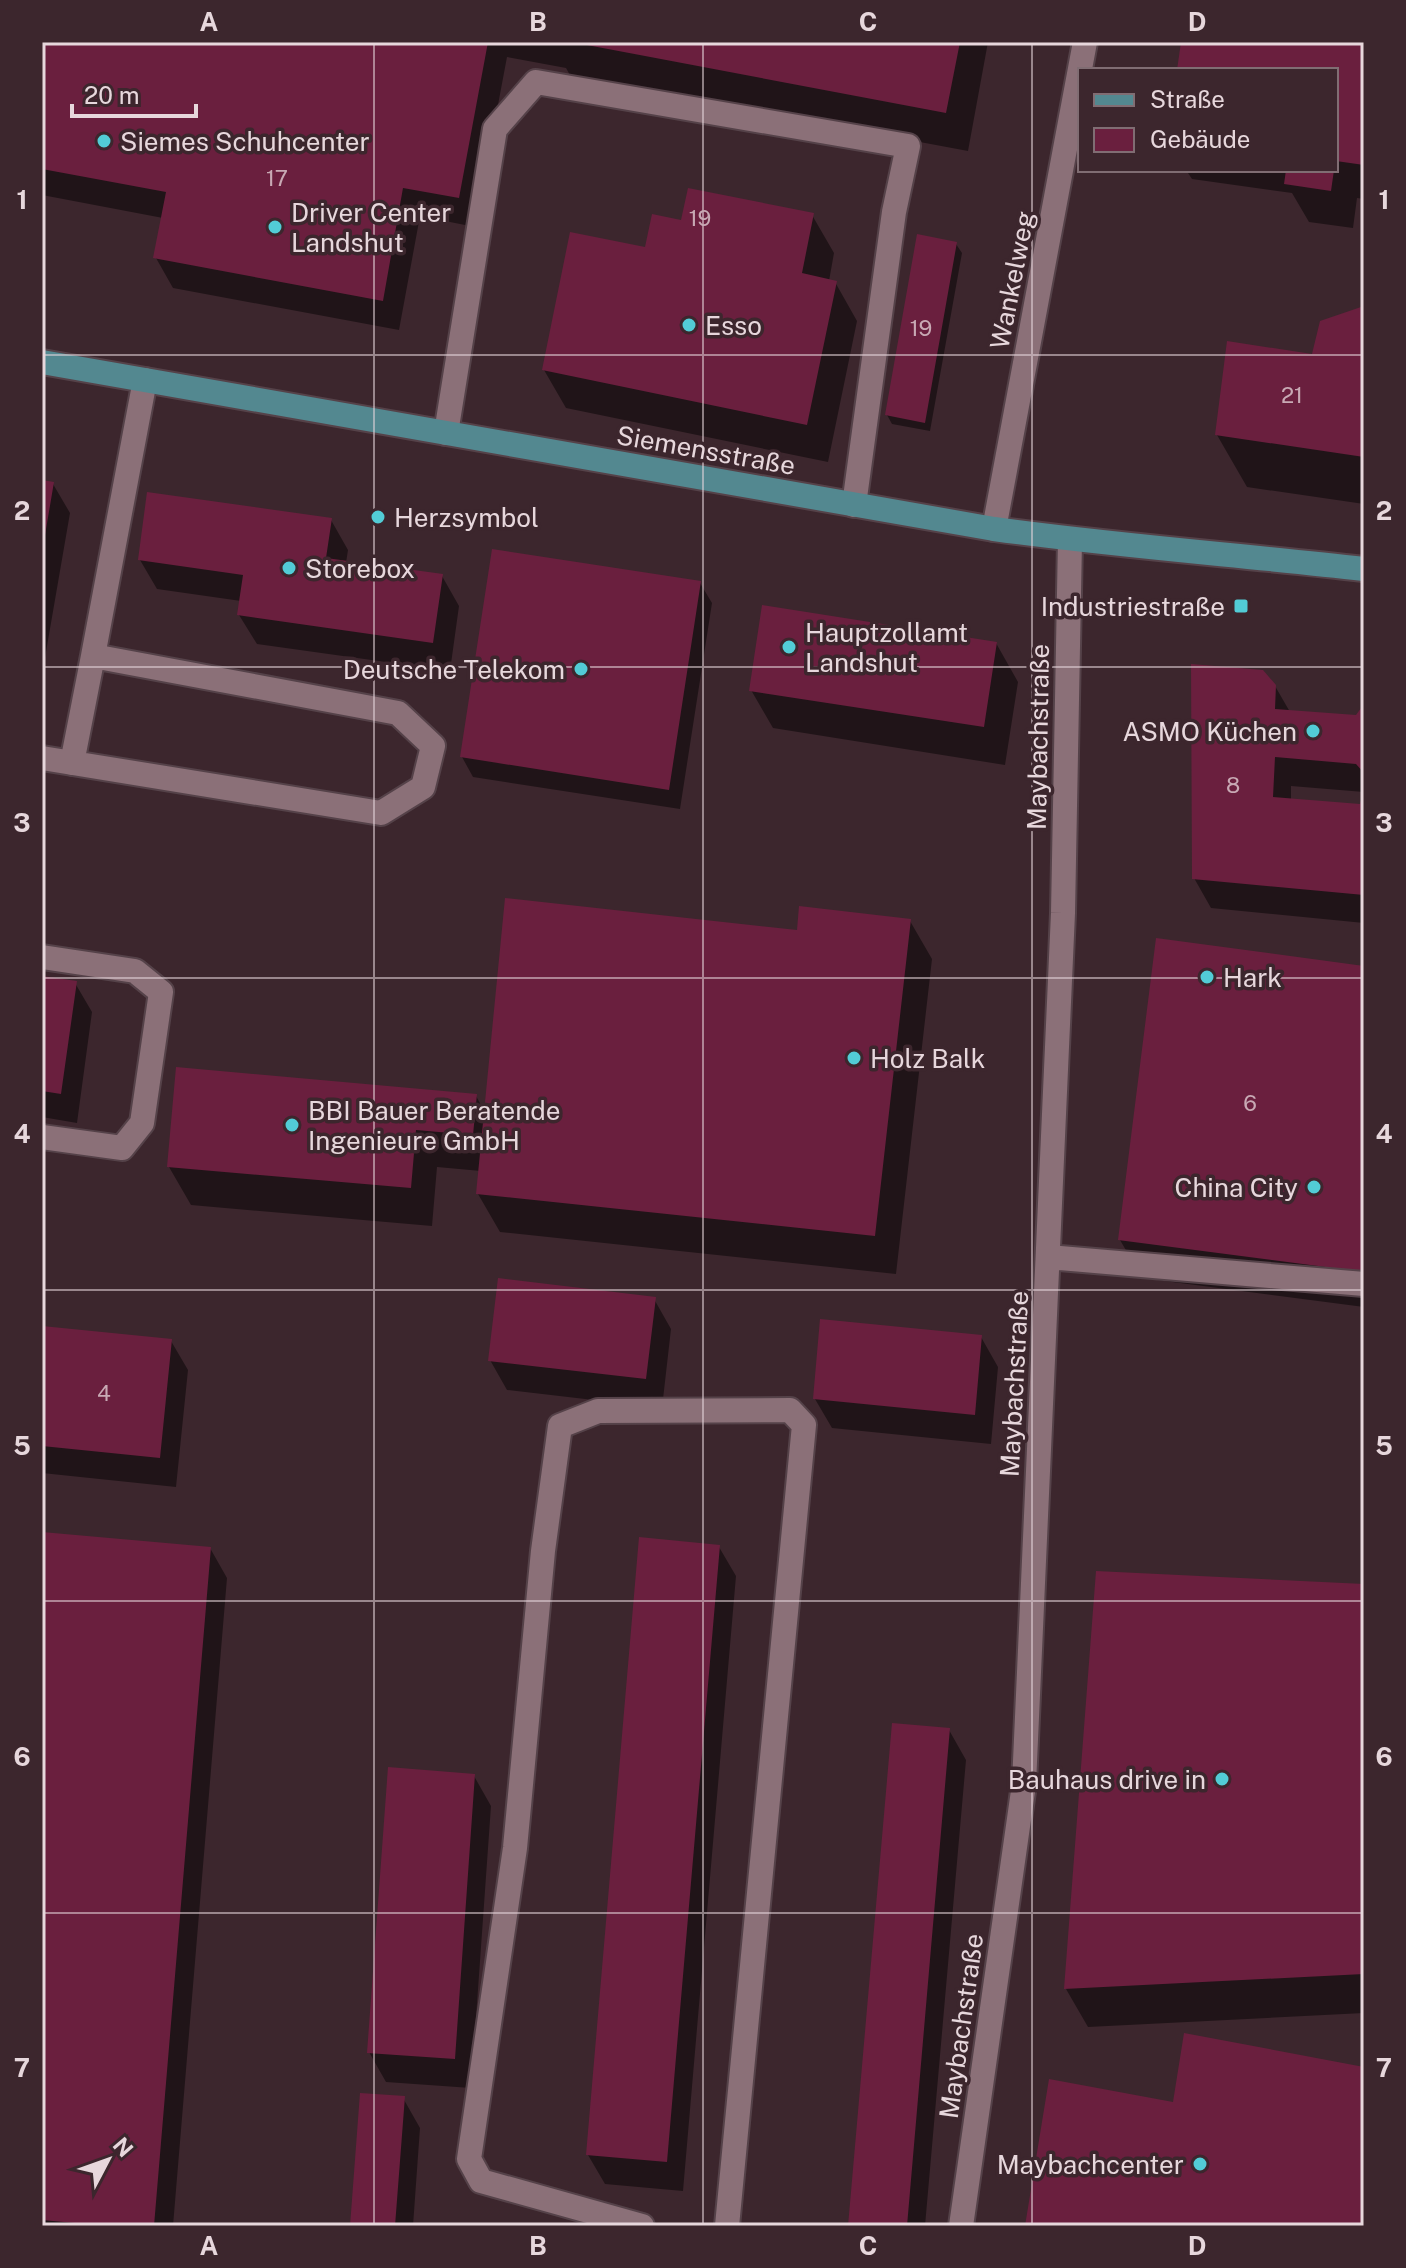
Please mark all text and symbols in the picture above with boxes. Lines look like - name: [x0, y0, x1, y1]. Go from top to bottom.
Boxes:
- text: A: [200, 6, 219, 37]
- text: B: [529, 6, 547, 37]
- text: C: [859, 6, 877, 37]
- text: D: [1188, 6, 1206, 37]
- scale bar: [72, 68, 196, 118]
- legend: [1078, 68, 1338, 172]
- text: 20 m: [84, 81, 140, 109]
- text: Straße: [1150, 85, 1225, 113]
- text: Gebäude: [1150, 125, 1250, 153]
- place label: Siemes Schuhcenter: [120, 126, 370, 157]
- marker: Siemes Schuhcenter: [95, 132, 113, 150]
- house number: 17: [266, 165, 288, 191]
- text: 1: [16, 184, 28, 215]
- text: 1: [1378, 184, 1390, 215]
- place label: Driver Center Landshut: [291, 197, 451, 258]
- house number: 19: [689, 205, 711, 231]
- street label: Wankelweg: [983, 208, 1041, 352]
- marker: Driver Center Landshut: [266, 218, 284, 236]
- place label: Esso: [705, 310, 762, 341]
- house number: 19: [910, 315, 932, 341]
- marker: Esso: [680, 316, 698, 334]
- house number: 21: [1281, 382, 1303, 408]
- street label: Siemensstraße: [614, 419, 798, 481]
- text: 2: [14, 495, 30, 526]
- text: 2: [1376, 495, 1392, 526]
- place label: Herzsymbol: [394, 502, 539, 533]
- marker: Herzsymbol: [369, 508, 387, 526]
- place label: Storebox: [305, 553, 415, 584]
- marker: Storebox: [280, 559, 298, 577]
- place label: Industriestraße: [1041, 591, 1225, 622]
- marker: Industriestraße: [1232, 597, 1250, 615]
- place label: Hauptzollamt Landshut: [805, 617, 968, 678]
- marker: Hauptzollamt Landshut: [780, 638, 798, 656]
- street label: Maybachstraße: [1021, 644, 1055, 830]
- place label: Deutsche Telekom: [343, 654, 565, 685]
- marker: Deutsche Telekom: [572, 660, 590, 678]
- place label: ASMO Küchen: [1122, 716, 1297, 747]
- marker: ASMO Küchen: [1304, 722, 1322, 740]
- house number: 8: [1226, 772, 1240, 798]
- text: 3: [13, 807, 31, 838]
- text: 3: [1375, 807, 1393, 838]
- place label: Hark: [1223, 962, 1282, 993]
- marker: Hark: [1198, 968, 1216, 986]
- place label: Holz Balk: [870, 1043, 985, 1074]
- marker: Holz Balk: [845, 1049, 863, 1067]
- house number: 6: [1243, 1090, 1257, 1116]
- place label: BBI Bauer Beratende Ingenieure GmbH: [308, 1095, 561, 1156]
- marker: BBI Bauer Beratende Ingenieure GmbH: [283, 1116, 301, 1134]
- text: 4: [13, 1118, 31, 1149]
- text: 4: [1375, 1118, 1393, 1149]
- place label: China City: [1174, 1172, 1298, 1203]
- marker: China City: [1305, 1178, 1323, 1196]
- street label: Maybachstraße: [994, 1290, 1034, 1478]
- house number: 4: [97, 1380, 111, 1406]
- text: 5: [13, 1430, 31, 1461]
- text: 5: [1375, 1430, 1393, 1461]
- text: 6: [13, 1741, 31, 1772]
- text: 6: [1375, 1741, 1393, 1772]
- place label: Bauhaus drive in: [1008, 1764, 1206, 1795]
- marker: Bauhaus drive in: [1213, 1770, 1231, 1788]
- street label: Maybachstraße: [933, 1932, 989, 2120]
- text: 7: [14, 2052, 30, 2083]
- text: 7: [1376, 2052, 1392, 2083]
- north arrow: [68, 2120, 148, 2200]
- text: N: [108, 2132, 139, 2162]
- place label: Maybachcenter: [997, 2149, 1184, 2180]
- marker: Maybachcenter: [1191, 2155, 1209, 2173]
- text: A: [200, 2230, 219, 2261]
- text: B: [529, 2230, 547, 2261]
- text: C: [859, 2230, 877, 2261]
- text: D: [1188, 2230, 1206, 2261]

